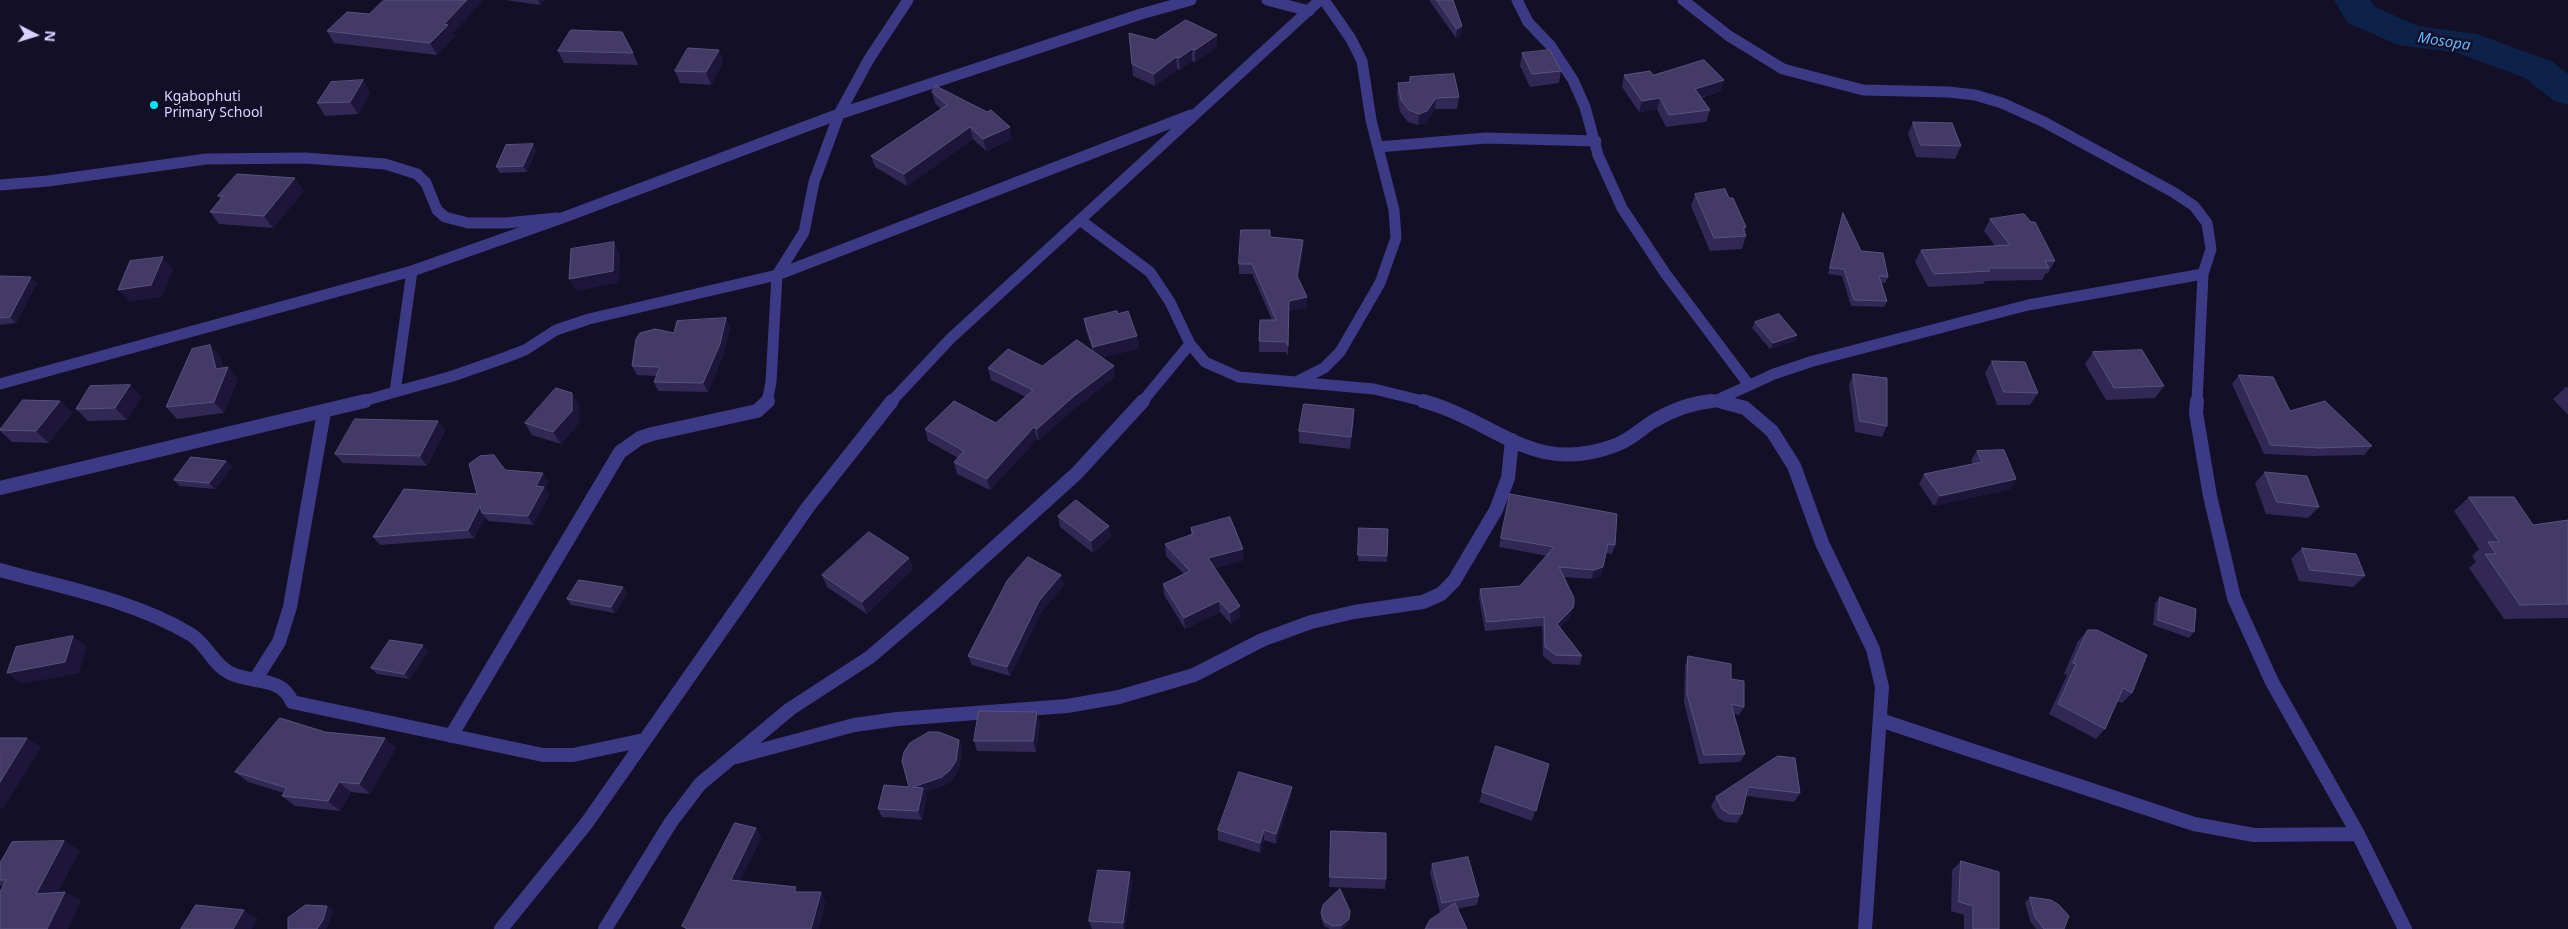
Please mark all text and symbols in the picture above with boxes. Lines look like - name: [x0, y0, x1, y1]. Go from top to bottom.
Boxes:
- north arrow: [10, 10, 60, 60]
- water label: Mosopa: [2416, 29, 2472, 55]
- text: N: [40, 30, 60, 43]
- place label: Kgabophuti Primary School: [164, 89, 263, 121]
- marker: Kgabophuti Primary School: [148, 99, 160, 111]

